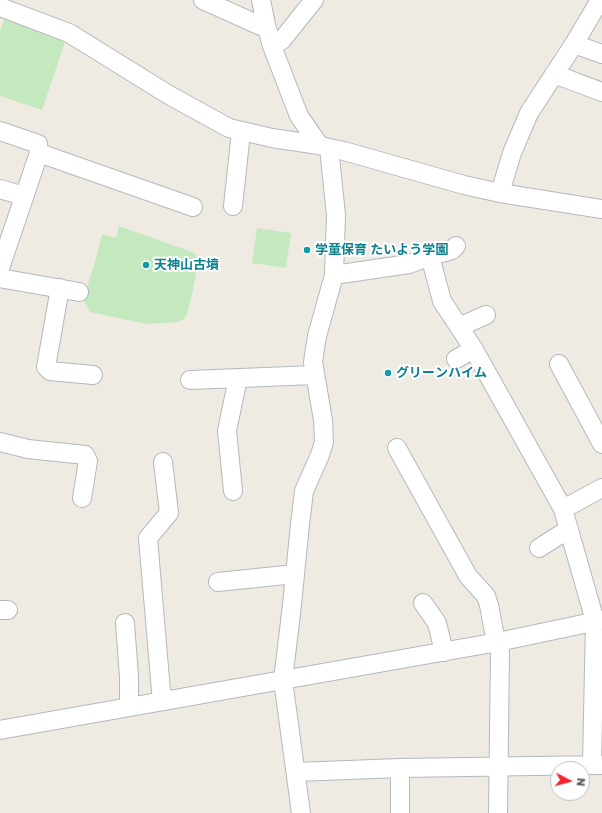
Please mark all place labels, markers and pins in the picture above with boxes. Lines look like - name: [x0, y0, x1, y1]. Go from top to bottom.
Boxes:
- place label: 学童保育 たいよう学園: [315, 242, 448, 258]
- marker: 学童保育 たいよう学園: [302, 245, 312, 255]
- place label: 天神山古墳: [154, 257, 219, 273]
- marker: 天神山古墳: [141, 260, 151, 270]
- place label: グリーンハイム: [396, 365, 487, 381]
- marker: グリーンハイム: [383, 368, 393, 378]

